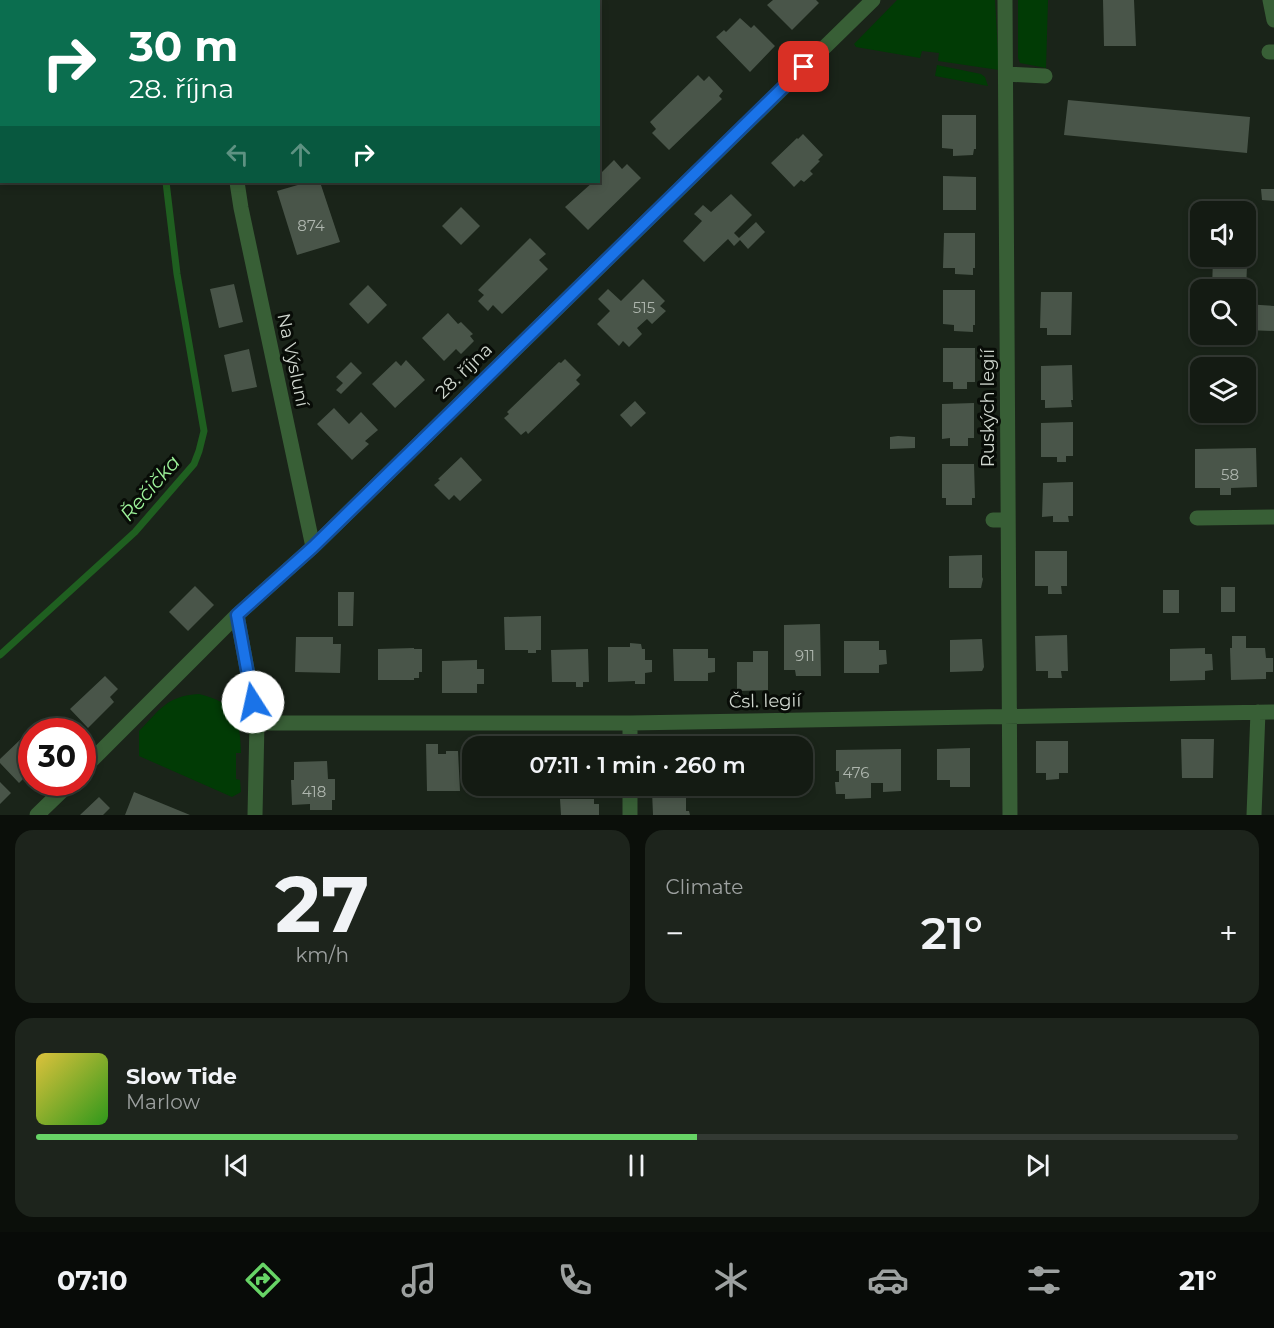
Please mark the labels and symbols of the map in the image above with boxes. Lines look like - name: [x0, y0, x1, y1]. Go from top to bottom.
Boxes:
- pin: [778, 41, 829, 92]
- house number: 874: [297, 216, 325, 235]
- house number: 515: [633, 298, 655, 317]
- street label: Na Výsluní: [272, 311, 314, 410]
- street label: 28. října: [431, 339, 497, 403]
- street label: Ruských legií: [977, 348, 999, 467]
- water label: Řečička: [115, 450, 185, 526]
- house number: 58: [1221, 465, 1239, 484]
- house number: 911: [795, 646, 815, 665]
- position arrow: [221, 670, 285, 734]
- street label: Čsl. legií: [729, 689, 803, 713]
- speed limit sign: 30: [18, 718, 96, 796]
- house number: 476: [843, 763, 869, 782]
- house number: 418: [302, 782, 326, 801]

